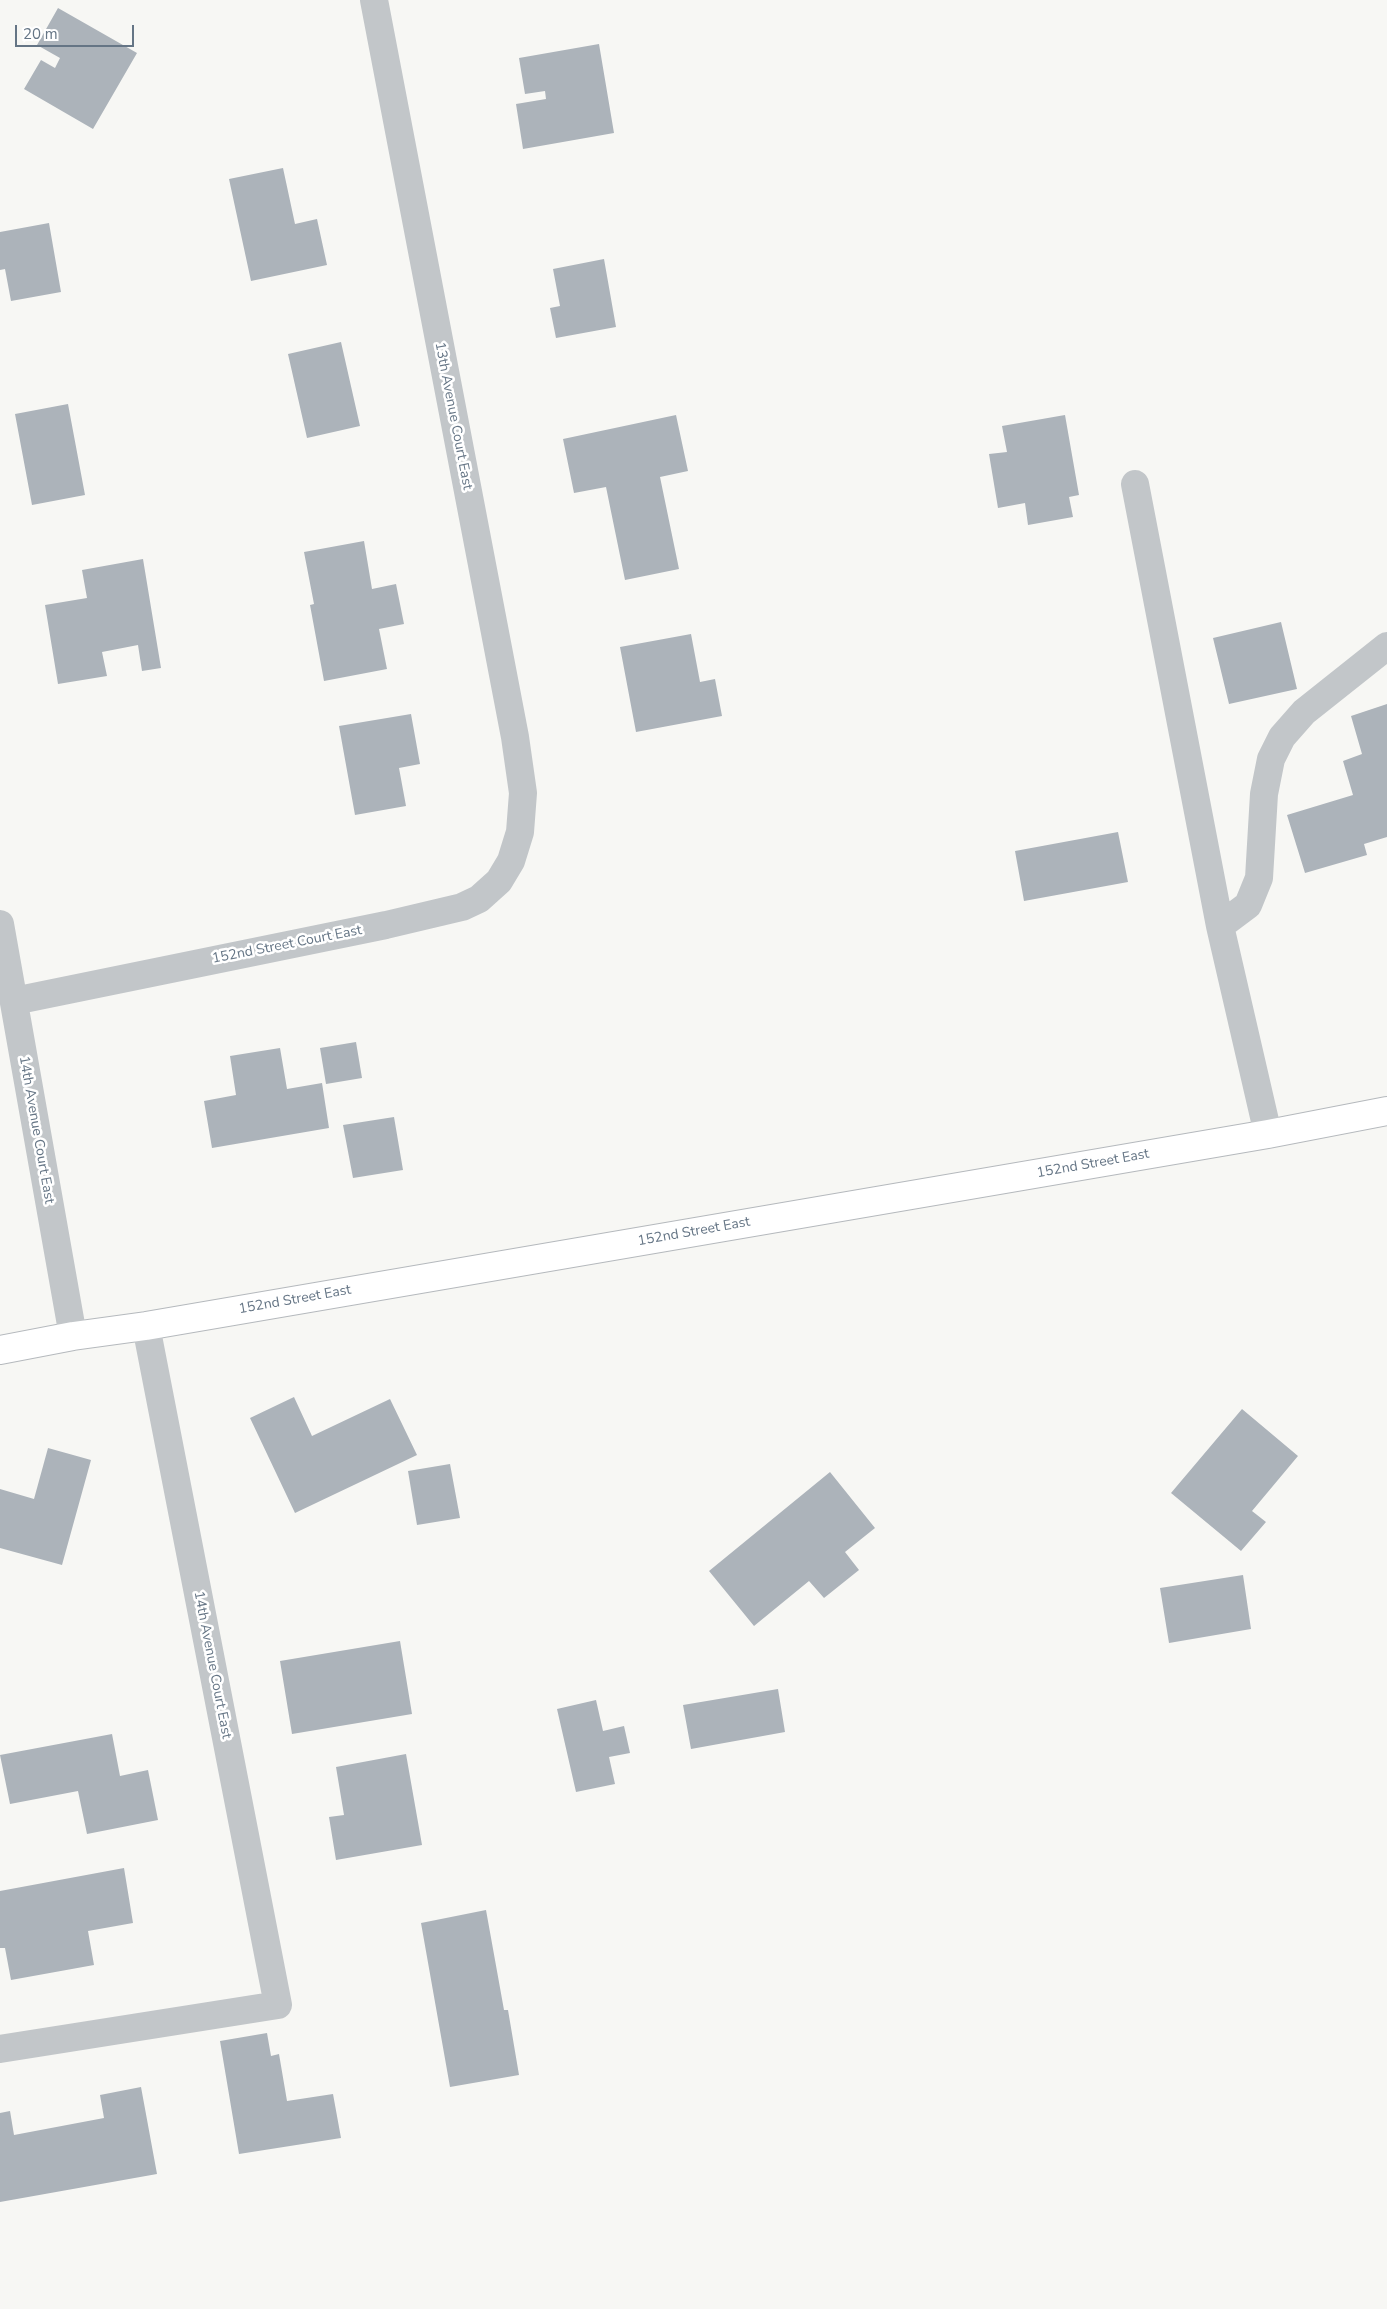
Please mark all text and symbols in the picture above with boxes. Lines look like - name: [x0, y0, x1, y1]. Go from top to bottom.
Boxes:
- scale bar: [18, 15, 136, 47]
- text: 20 m: [23, 24, 58, 44]
- street label: 13th Avenue Court East: [430, 341, 476, 491]
- street label: 152nd Street Court East: [211, 922, 363, 968]
- street label: 14th Avenue Court East: [15, 1055, 57, 1205]
- street label: 152nd Street East: [1036, 1146, 1150, 1182]
- street label: 152nd Street East: [637, 1214, 751, 1250]
- street label: 152nd Street East: [238, 1282, 352, 1318]
- street label: 14th Avenue Court East: [189, 1590, 235, 1740]

